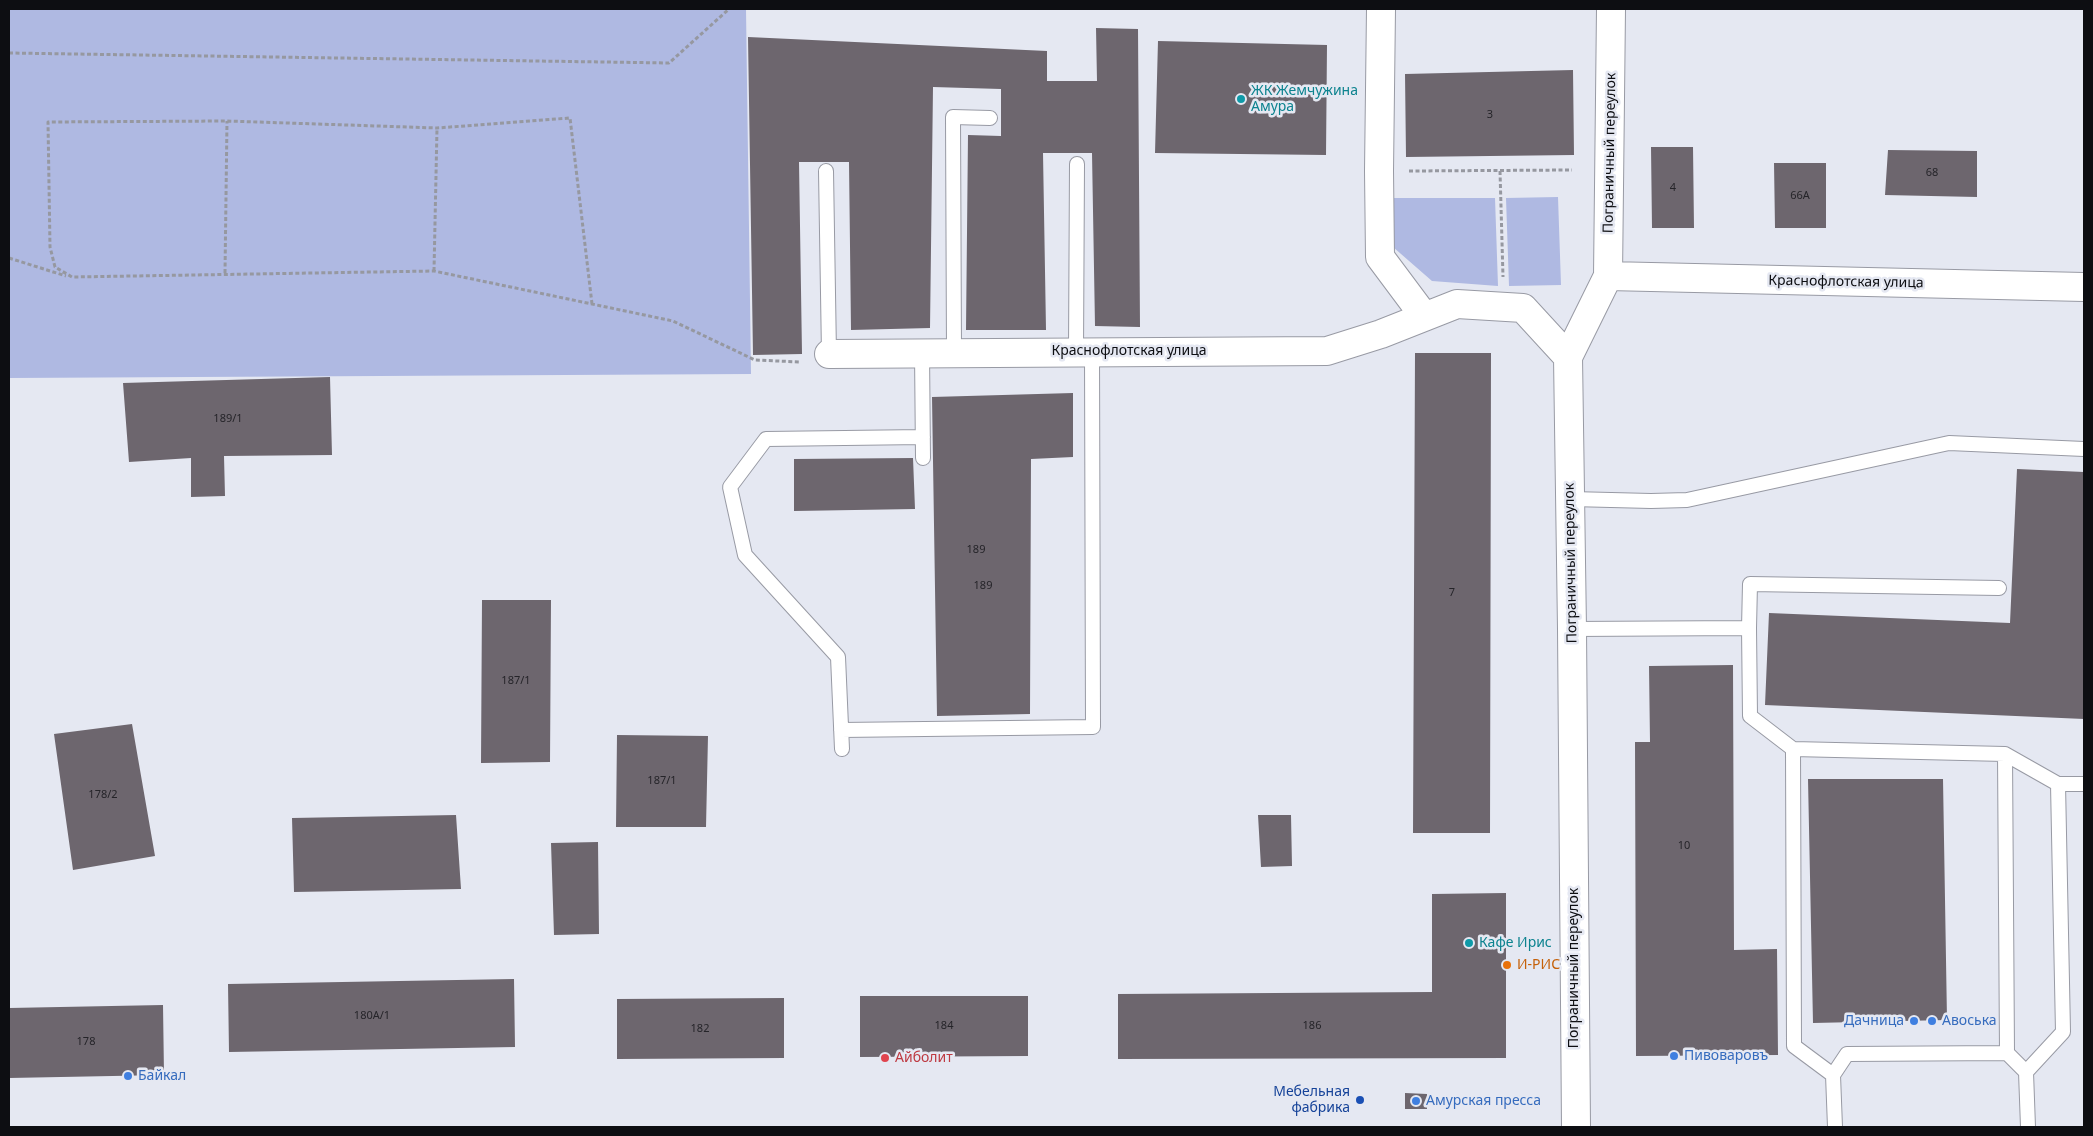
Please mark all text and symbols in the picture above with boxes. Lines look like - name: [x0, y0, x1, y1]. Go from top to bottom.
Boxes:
- street label: Пограничный переулок: [1600, 73, 1620, 233]
- place label: ЖК Жемчужина Амура: [1251, 83, 1358, 115]
- marker: ЖК Жемчужина Амура: [1235, 93, 1247, 105]
- house number: 3: [1487, 108, 1493, 122]
- house number: 68: [1926, 166, 1938, 180]
- house number: 4: [1670, 181, 1676, 195]
- house number: 66А: [1790, 189, 1810, 203]
- street label: Краснофлотская улица: [1768, 272, 1924, 292]
- street label: Краснофлотская улица: [1051, 343, 1207, 359]
- house number: 189/1: [213, 412, 243, 426]
- street label: Пограничный переулок: [1561, 483, 1581, 643]
- house number: 189: [967, 543, 985, 557]
- house number: 189: [974, 579, 992, 593]
- house number: 7: [1449, 586, 1455, 600]
- house number: 187/1: [501, 674, 531, 688]
- house number: 187/1: [647, 774, 677, 788]
- house number: 178/2: [88, 788, 118, 802]
- house number: 10: [1678, 839, 1690, 853]
- street label: Пограничный переулок: [1566, 888, 1582, 1048]
- place label: Кафе Ирис: [1479, 935, 1552, 951]
- marker: Кафе Ирис: [1463, 937, 1475, 949]
- place label: И-РИС: [1517, 957, 1560, 973]
- marker: И-РИС: [1501, 959, 1513, 971]
- house number: 180А/1: [354, 1009, 390, 1023]
- place label: Дачница: [1844, 1013, 1904, 1029]
- place label: Авоська: [1942, 1013, 1997, 1029]
- marker: Дачница: [1908, 1015, 1920, 1027]
- marker: Авоська: [1926, 1015, 1938, 1027]
- house number: 184: [935, 1019, 953, 1033]
- house number: 186: [1303, 1019, 1321, 1033]
- house number: 182: [691, 1022, 709, 1036]
- house number: 178: [77, 1035, 95, 1049]
- place label: Пивоваровъ: [1684, 1048, 1768, 1064]
- place label: Айболит: [895, 1050, 953, 1066]
- marker: Пивоваровъ: [1668, 1050, 1680, 1062]
- marker: Айболит: [879, 1052, 891, 1064]
- place label: Байкал: [138, 1068, 186, 1084]
- marker: Байкал: [122, 1070, 134, 1082]
- place label: Мебельная фабрика: [1273, 1084, 1350, 1116]
- place label: Амурская пресса: [1426, 1093, 1541, 1109]
- marker: Мебельная фабрика: [1354, 1094, 1366, 1106]
- marker: Амурская пресса: [1410, 1095, 1422, 1107]

